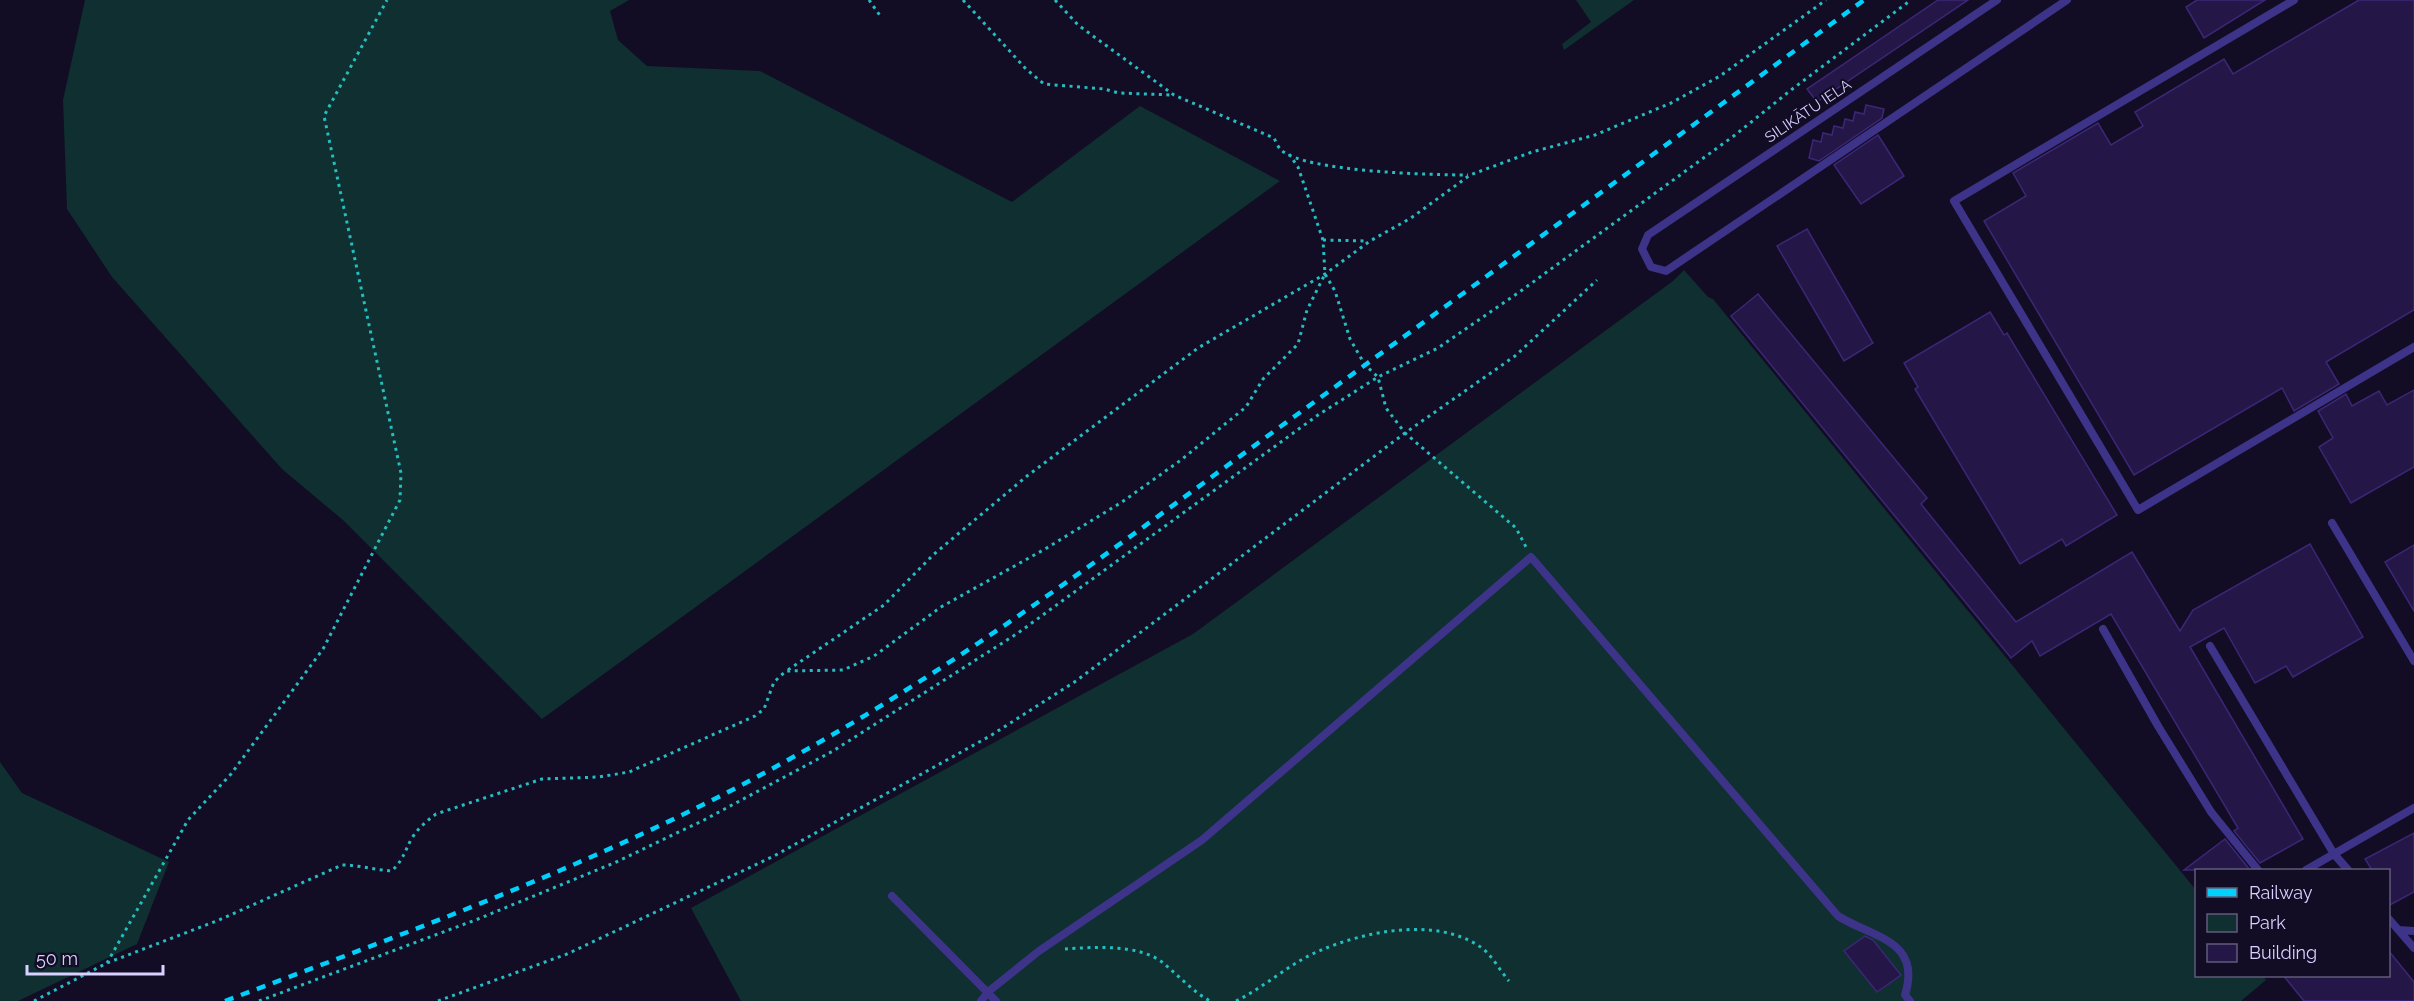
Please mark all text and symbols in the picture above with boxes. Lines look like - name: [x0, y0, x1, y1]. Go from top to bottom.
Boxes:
- street label: SILIKĀTU IELA: [1761, 76, 1855, 146]
- legend: [2195, 869, 2390, 977]
- text: Railway: [2249, 882, 2313, 903]
- text: Park: [2249, 912, 2286, 933]
- scale bar: [27, 938, 164, 976]
- text: Building: [2249, 942, 2317, 963]
- text: 50 m: [36, 948, 78, 969]

